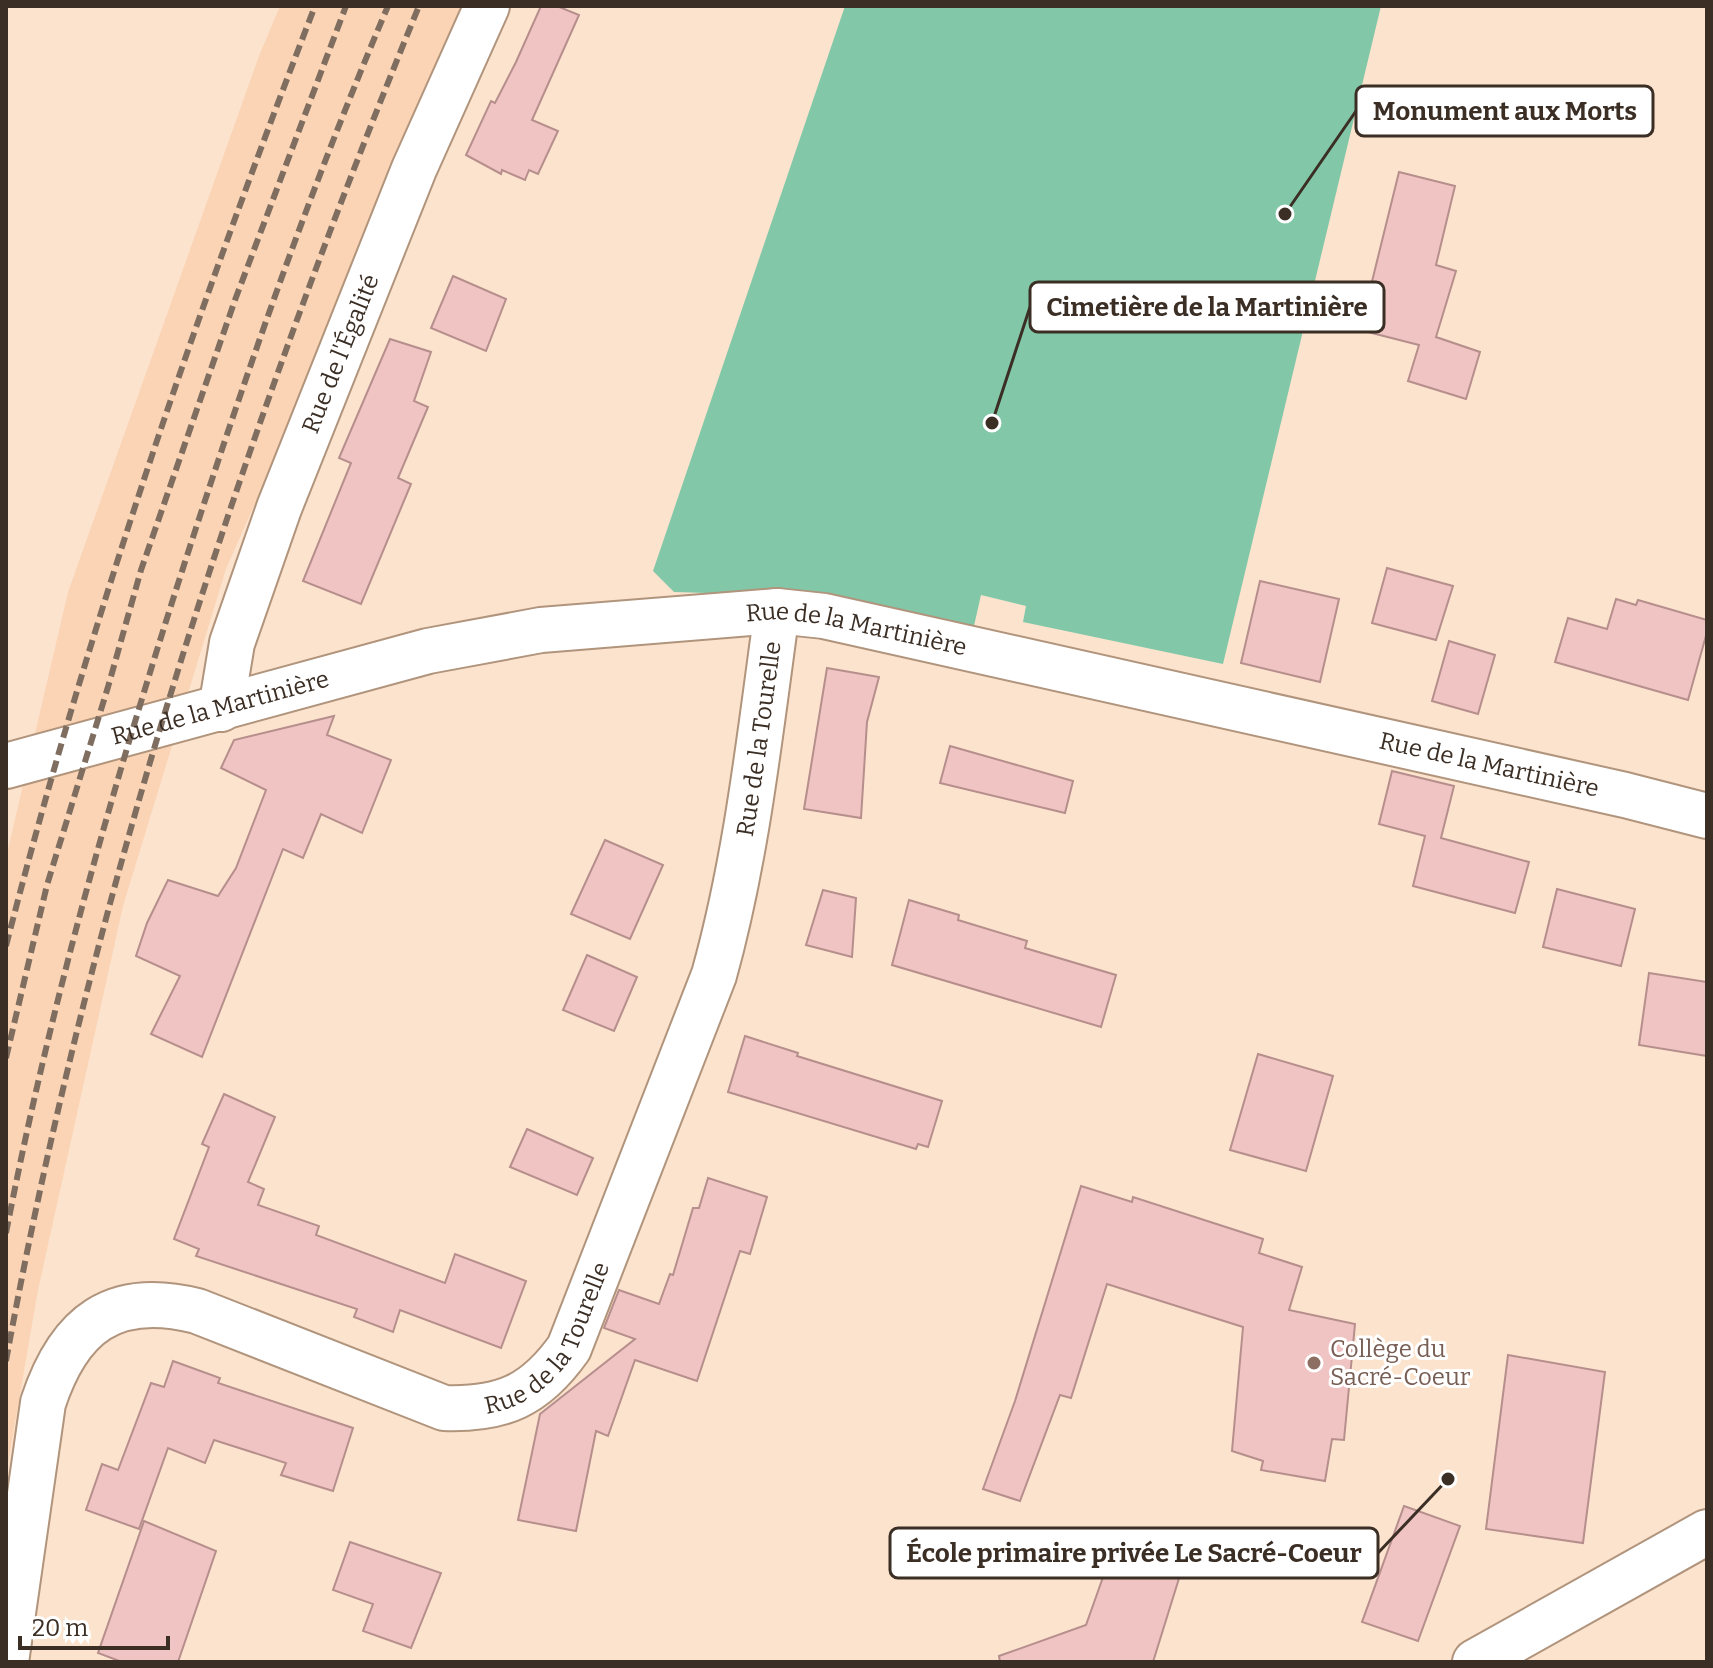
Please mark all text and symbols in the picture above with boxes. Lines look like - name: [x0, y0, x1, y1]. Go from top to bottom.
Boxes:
- callout: Monument aux Morts: [1356, 86, 1653, 136]
- text: Monument aux Morts: [1373, 96, 1637, 127]
- street label: Rue de l'Égalité: [296, 270, 385, 437]
- callout: Cimetière de la Martinière: [1030, 282, 1384, 332]
- text: Cimetière de la Martinière: [1046, 292, 1368, 323]
- street label: Rue de la Martinière: [745, 597, 969, 661]
- street label: Rue de la Tourelle: [731, 640, 787, 839]
- street label: Rue de la Martinière: [108, 665, 332, 751]
- street label: Rue de la Martinière: [1377, 727, 1602, 803]
- street label: Rue de la Tourelle: [482, 1258, 615, 1420]
- place label: Collège du Sacré-Coeur: [1330, 1335, 1471, 1391]
- marker: Collège du Sacré-Coeur: [1305, 1354, 1323, 1372]
- callout: École primaire privée Le Sacré-Coeur: [890, 1528, 1378, 1578]
- text: École primaire privée Le Sacré-Coeur: [906, 1537, 1362, 1569]
- scale bar: [20, 1600, 168, 1650]
- text: 20 m: [32, 1614, 88, 1642]

